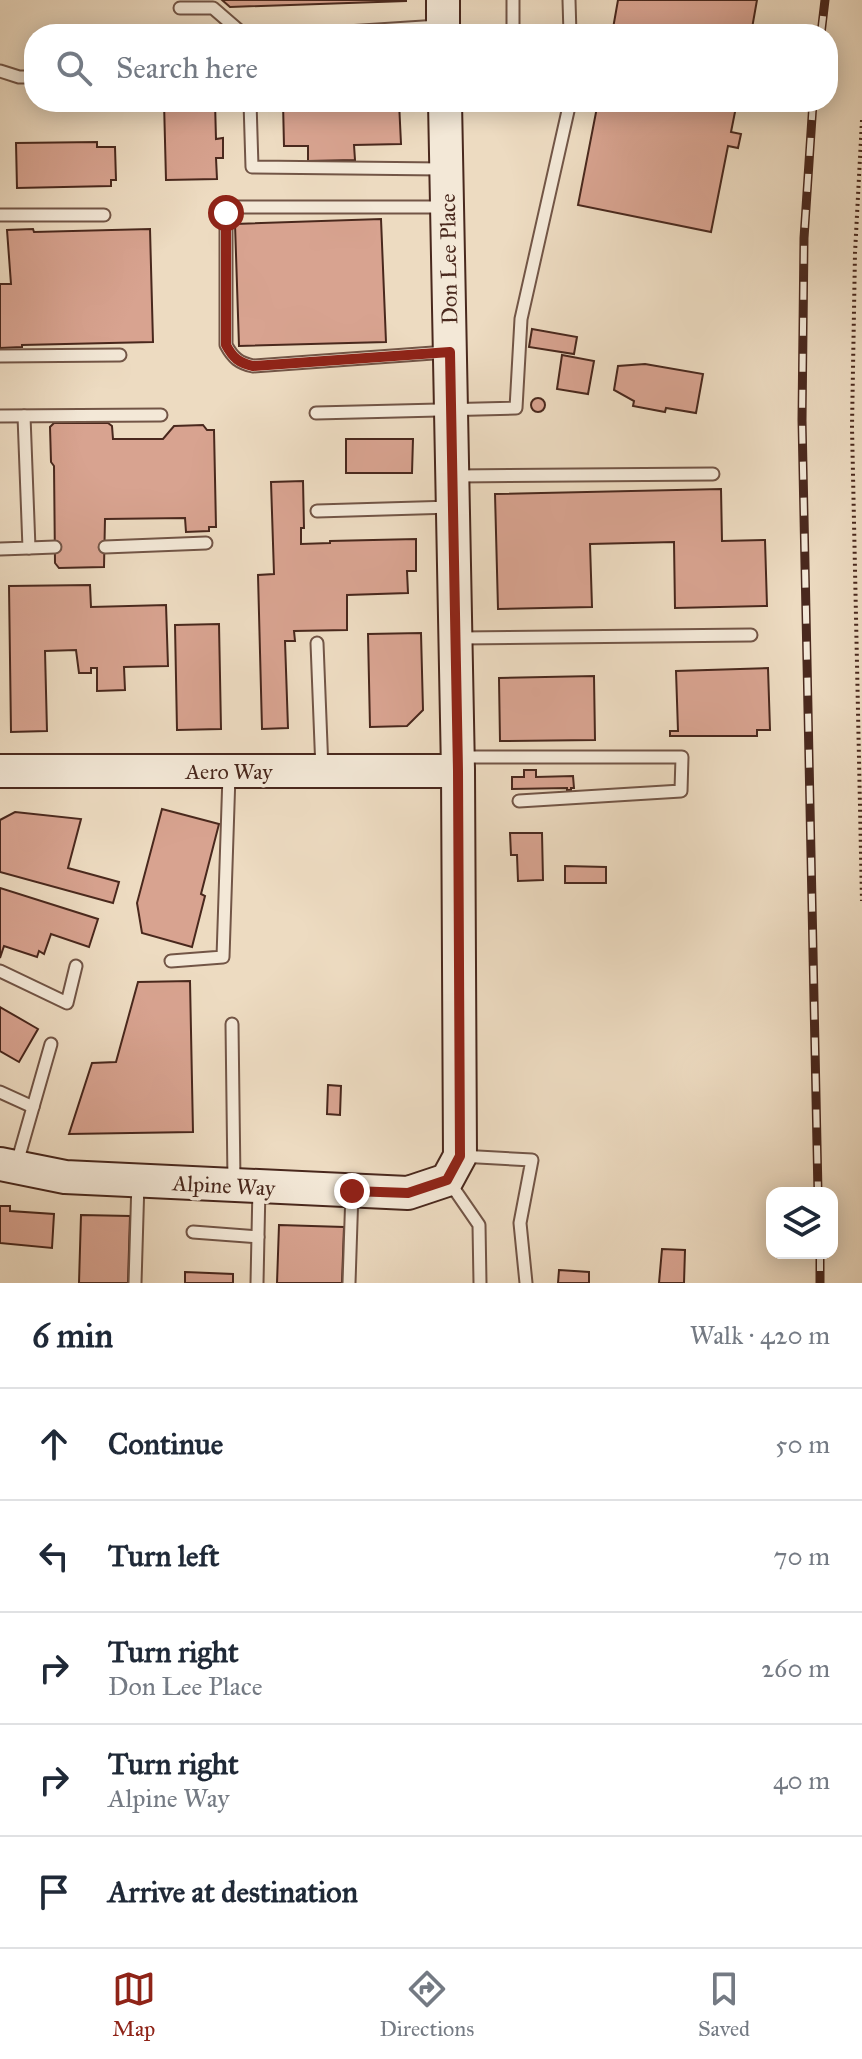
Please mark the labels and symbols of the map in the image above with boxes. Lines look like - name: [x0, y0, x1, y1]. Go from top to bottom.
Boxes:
- street label: Don Lee Place: [434, 193, 463, 325]
- route start: [208, 195, 244, 231]
- street label: Aero Way: [184, 758, 273, 785]
- street label: Alpine Way: [171, 1169, 277, 1202]
- route end: [334, 1173, 370, 1209]

